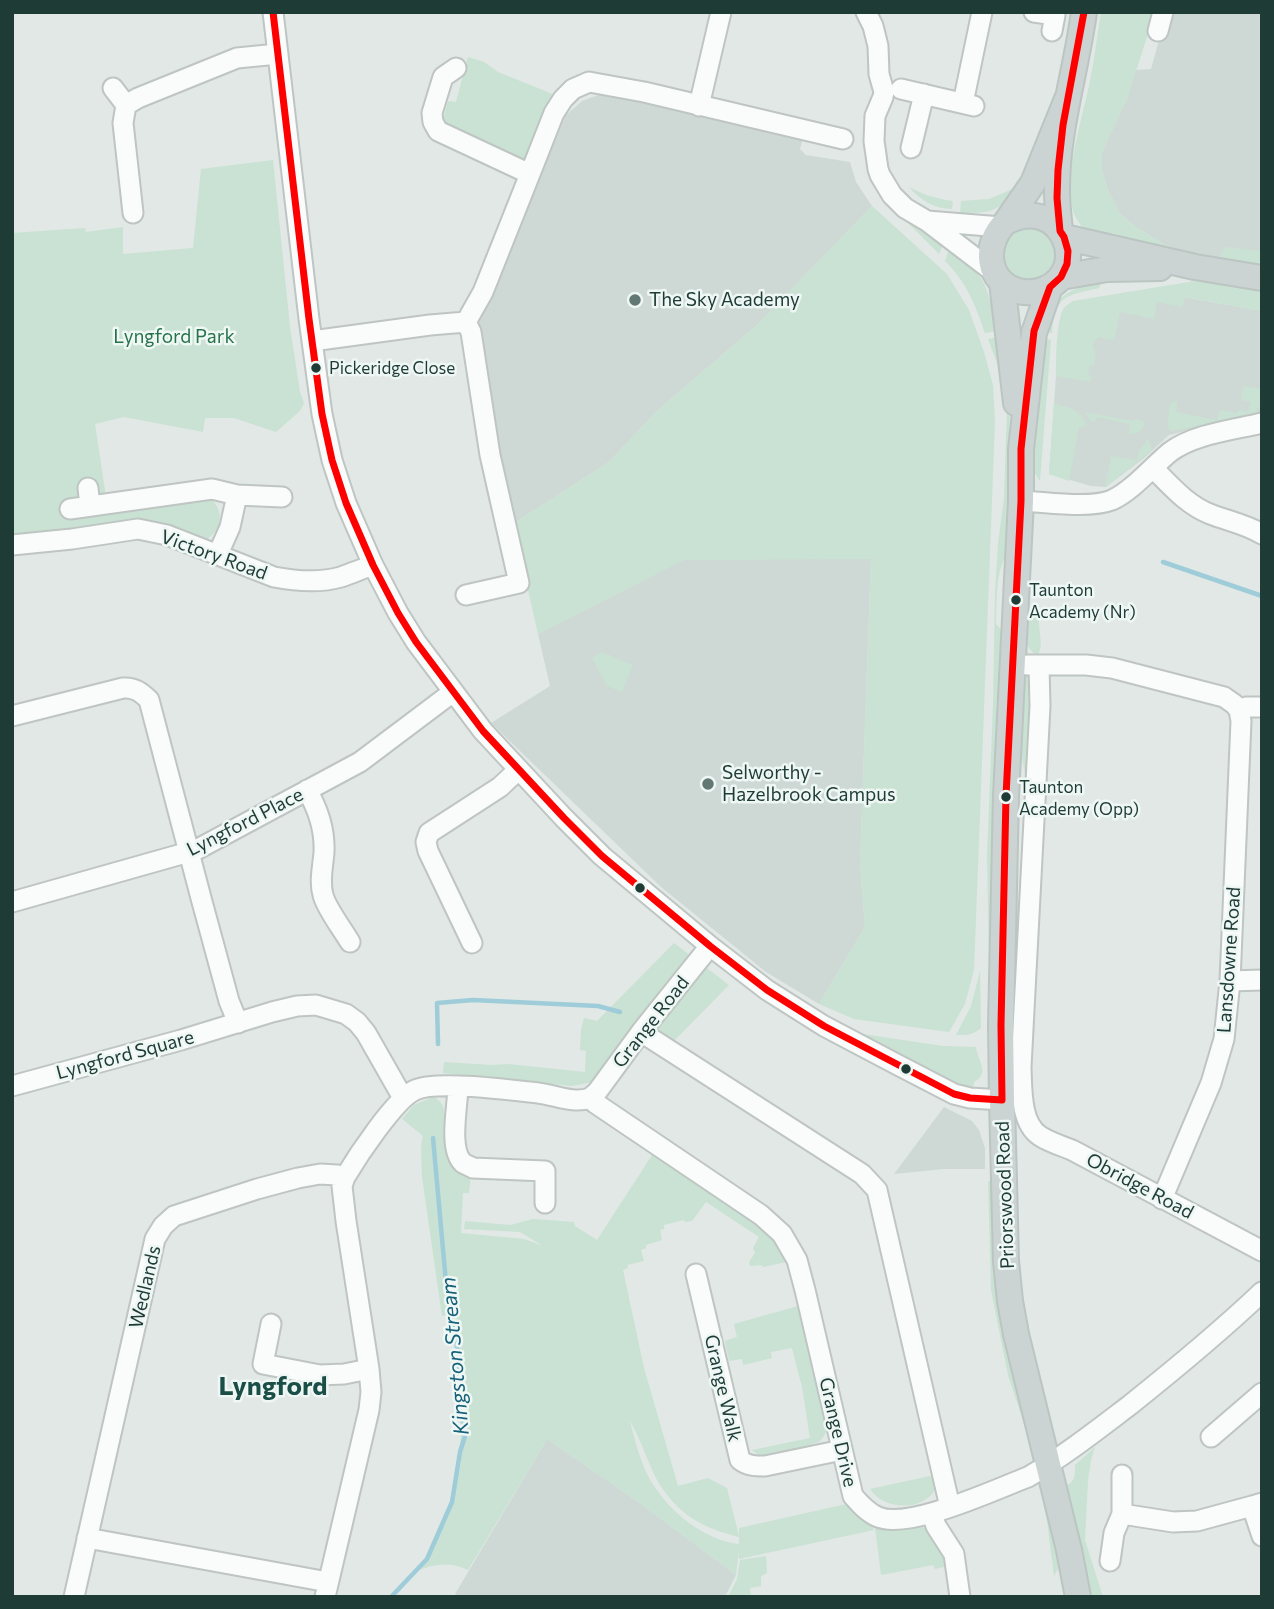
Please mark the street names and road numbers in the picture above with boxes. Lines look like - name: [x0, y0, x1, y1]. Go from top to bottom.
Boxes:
- street label: Victory Road: [158, 525, 270, 585]
- street label: Lyngford Place: [183, 783, 307, 861]
- street label: Lansdowne Road: [1213, 886, 1245, 1034]
- street label: Grange Road: [608, 972, 694, 1072]
- street label: Lyngford Square: [54, 1026, 196, 1084]
- street label: Priorswood Road: [991, 1121, 1019, 1269]
- street label: Obridge Road: [1082, 1148, 1198, 1224]
- street label: Wedlands: [124, 1243, 166, 1331]
- street label: Grange Walk: [700, 1332, 746, 1444]
- street label: Grange Drive: [814, 1375, 862, 1489]

